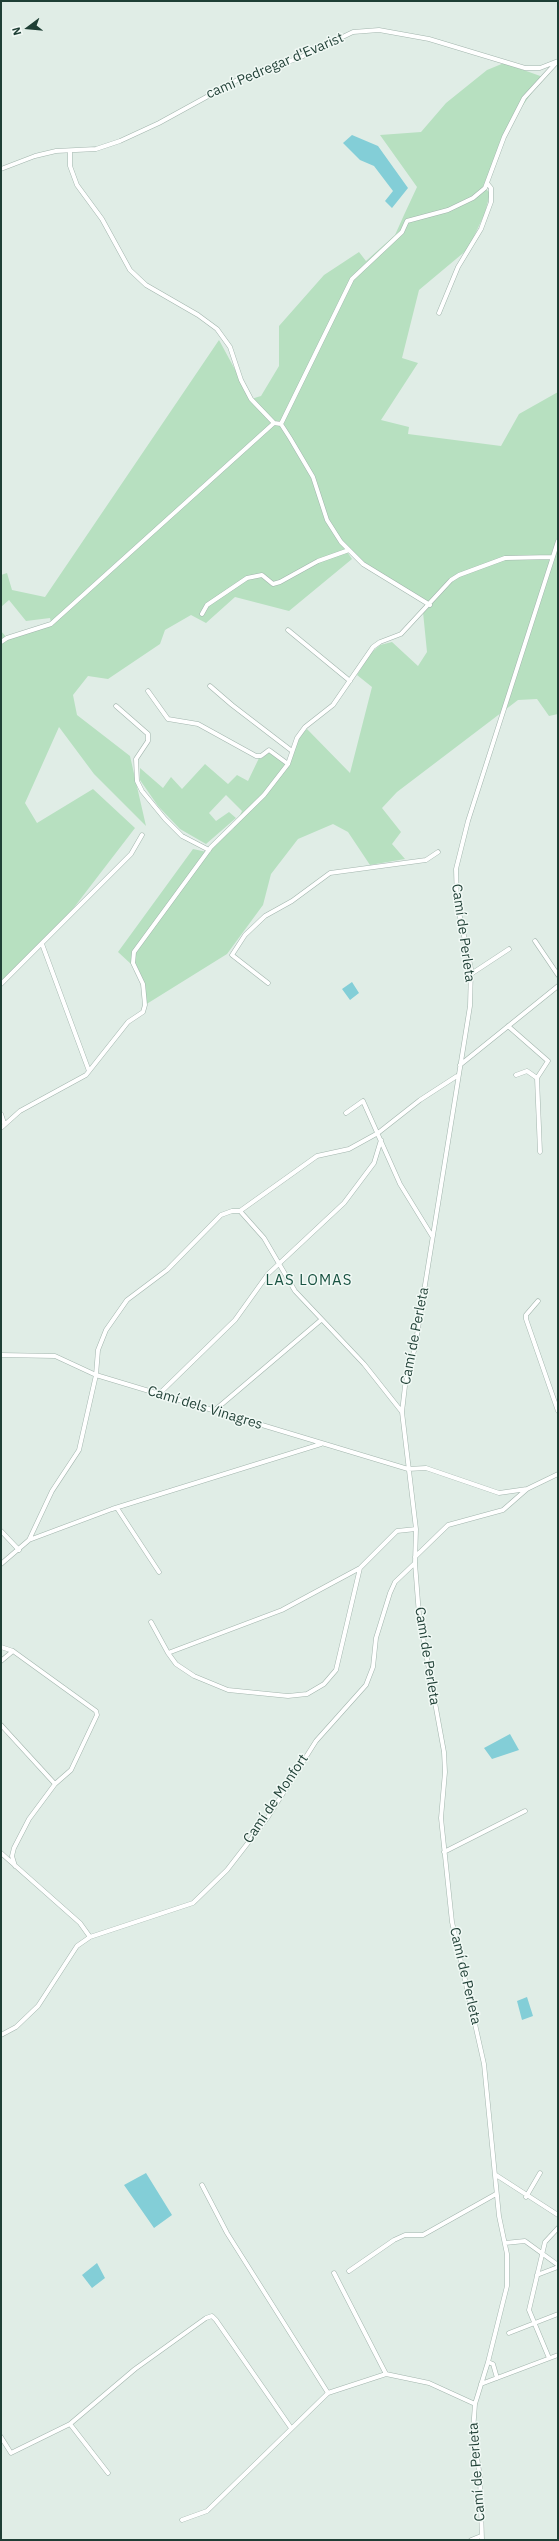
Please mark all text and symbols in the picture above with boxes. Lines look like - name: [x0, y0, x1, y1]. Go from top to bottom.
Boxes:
- north arrow: [8, 8, 48, 48]
- text: N: [9, 26, 24, 37]
- street label: camí Pedregar d'Evarist: [204, 29, 346, 103]
- street label: Camí de Perleta: [448, 883, 478, 983]
- district label: LAS LOMAS: [266, 1272, 352, 1290]
- street label: Camí de Perleta: [397, 1286, 433, 1386]
- street label: Camí dels Vinagres: [145, 1383, 265, 1433]
- street label: Camí de Perleta: [411, 1606, 443, 1706]
- street label: Camí de Monfort: [240, 1751, 312, 1847]
- street label: Camí de Perleta: [446, 1926, 484, 2026]
- street label: Camí de Perleta: [465, 2422, 489, 2522]

